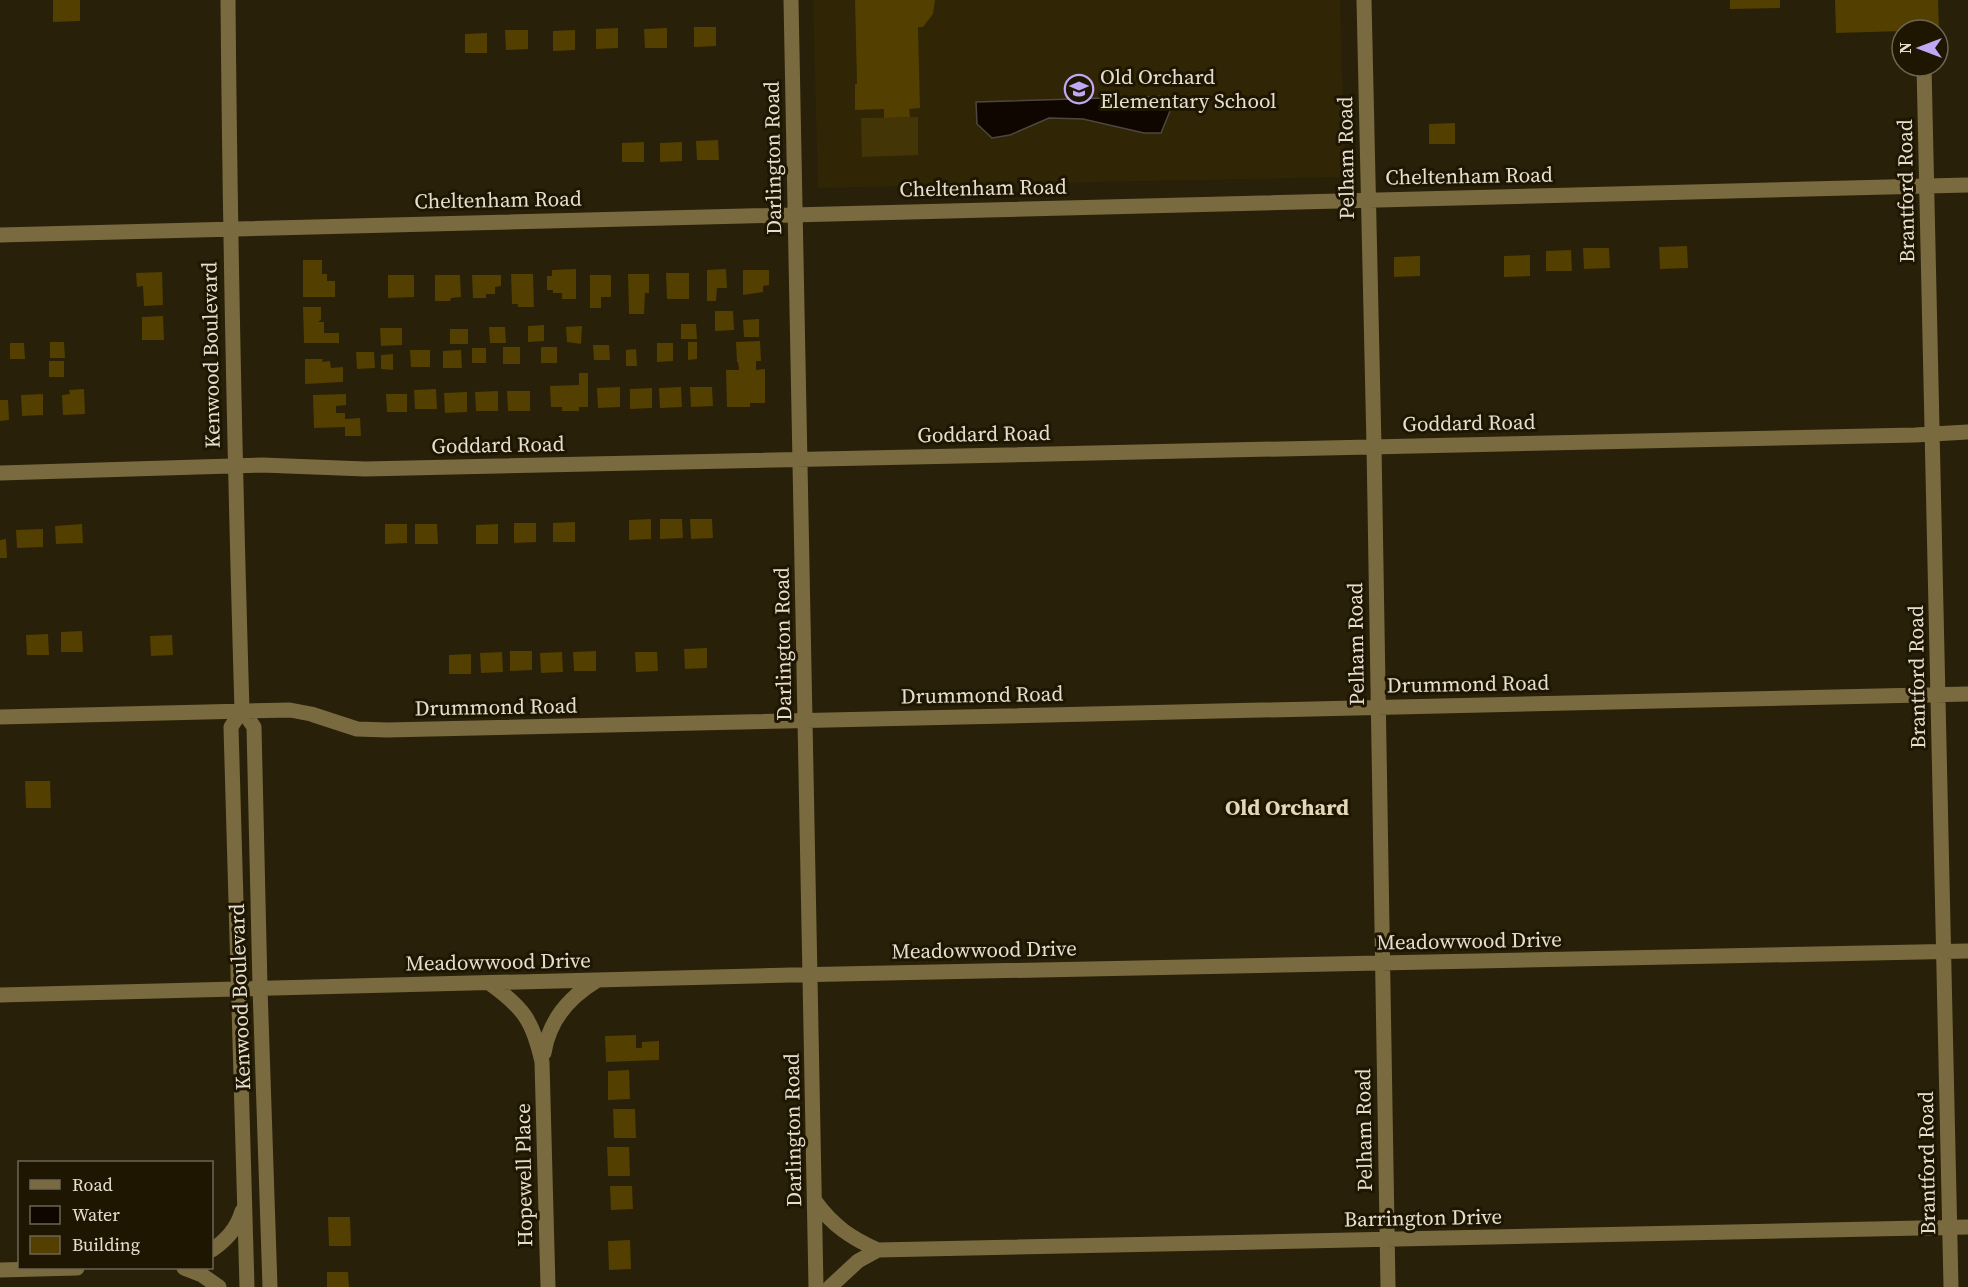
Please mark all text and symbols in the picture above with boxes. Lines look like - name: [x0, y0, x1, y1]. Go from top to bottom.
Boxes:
- north arrow: [1890, 18, 1950, 78]
- text: N: [1894, 42, 1916, 54]
- place label: Old Orchard Elementary School: [1100, 62, 1277, 115]
- school or university icon: Old Orchard Elementary School: [1063, 73, 1095, 105]
- street label: Darlington Road: [757, 81, 788, 235]
- street label: Pelham Road: [1330, 96, 1361, 220]
- street label: Brantford Road: [1890, 119, 1921, 263]
- street label: Cheltenham Road: [1385, 160, 1553, 191]
- street label: Cheltenham Road: [899, 172, 1067, 203]
- street label: Cheltenham Road: [414, 184, 582, 215]
- street label: Kenwood Boulevard: [194, 261, 227, 449]
- street label: Goddard Road: [1402, 407, 1536, 438]
- street label: Goddard Road: [917, 418, 1051, 449]
- street label: Goddard Road: [431, 429, 565, 460]
- street label: Darlington Road: [767, 567, 798, 721]
- street label: Pelham Road: [1340, 582, 1371, 706]
- street label: Brantford Road: [1901, 605, 1932, 749]
- street label: Drummond Road: [1386, 668, 1550, 699]
- street label: Drummond Road: [900, 679, 1064, 710]
- street label: Drummond Road: [414, 691, 578, 722]
- district label: Old Orchard: [1225, 792, 1349, 822]
- street label: Kenwood Boulevard: [222, 903, 257, 1091]
- street label: Meadowwood Drive: [1376, 924, 1562, 957]
- street label: Meadowwood Drive: [891, 933, 1077, 966]
- street label: Meadowwood Drive: [405, 945, 591, 978]
- street label: Darlington Road: [777, 1053, 808, 1207]
- street label: Pelham Road: [1348, 1068, 1379, 1192]
- street label: Brantford Road: [1911, 1091, 1942, 1235]
- street label: Hopewell Place: [508, 1103, 539, 1247]
- legend: [18, 1161, 213, 1269]
- text: Road: [72, 1172, 113, 1197]
- text: Water: [72, 1202, 120, 1227]
- street label: Barrington Drive: [1344, 1202, 1502, 1233]
- text: Building: [72, 1232, 140, 1257]

